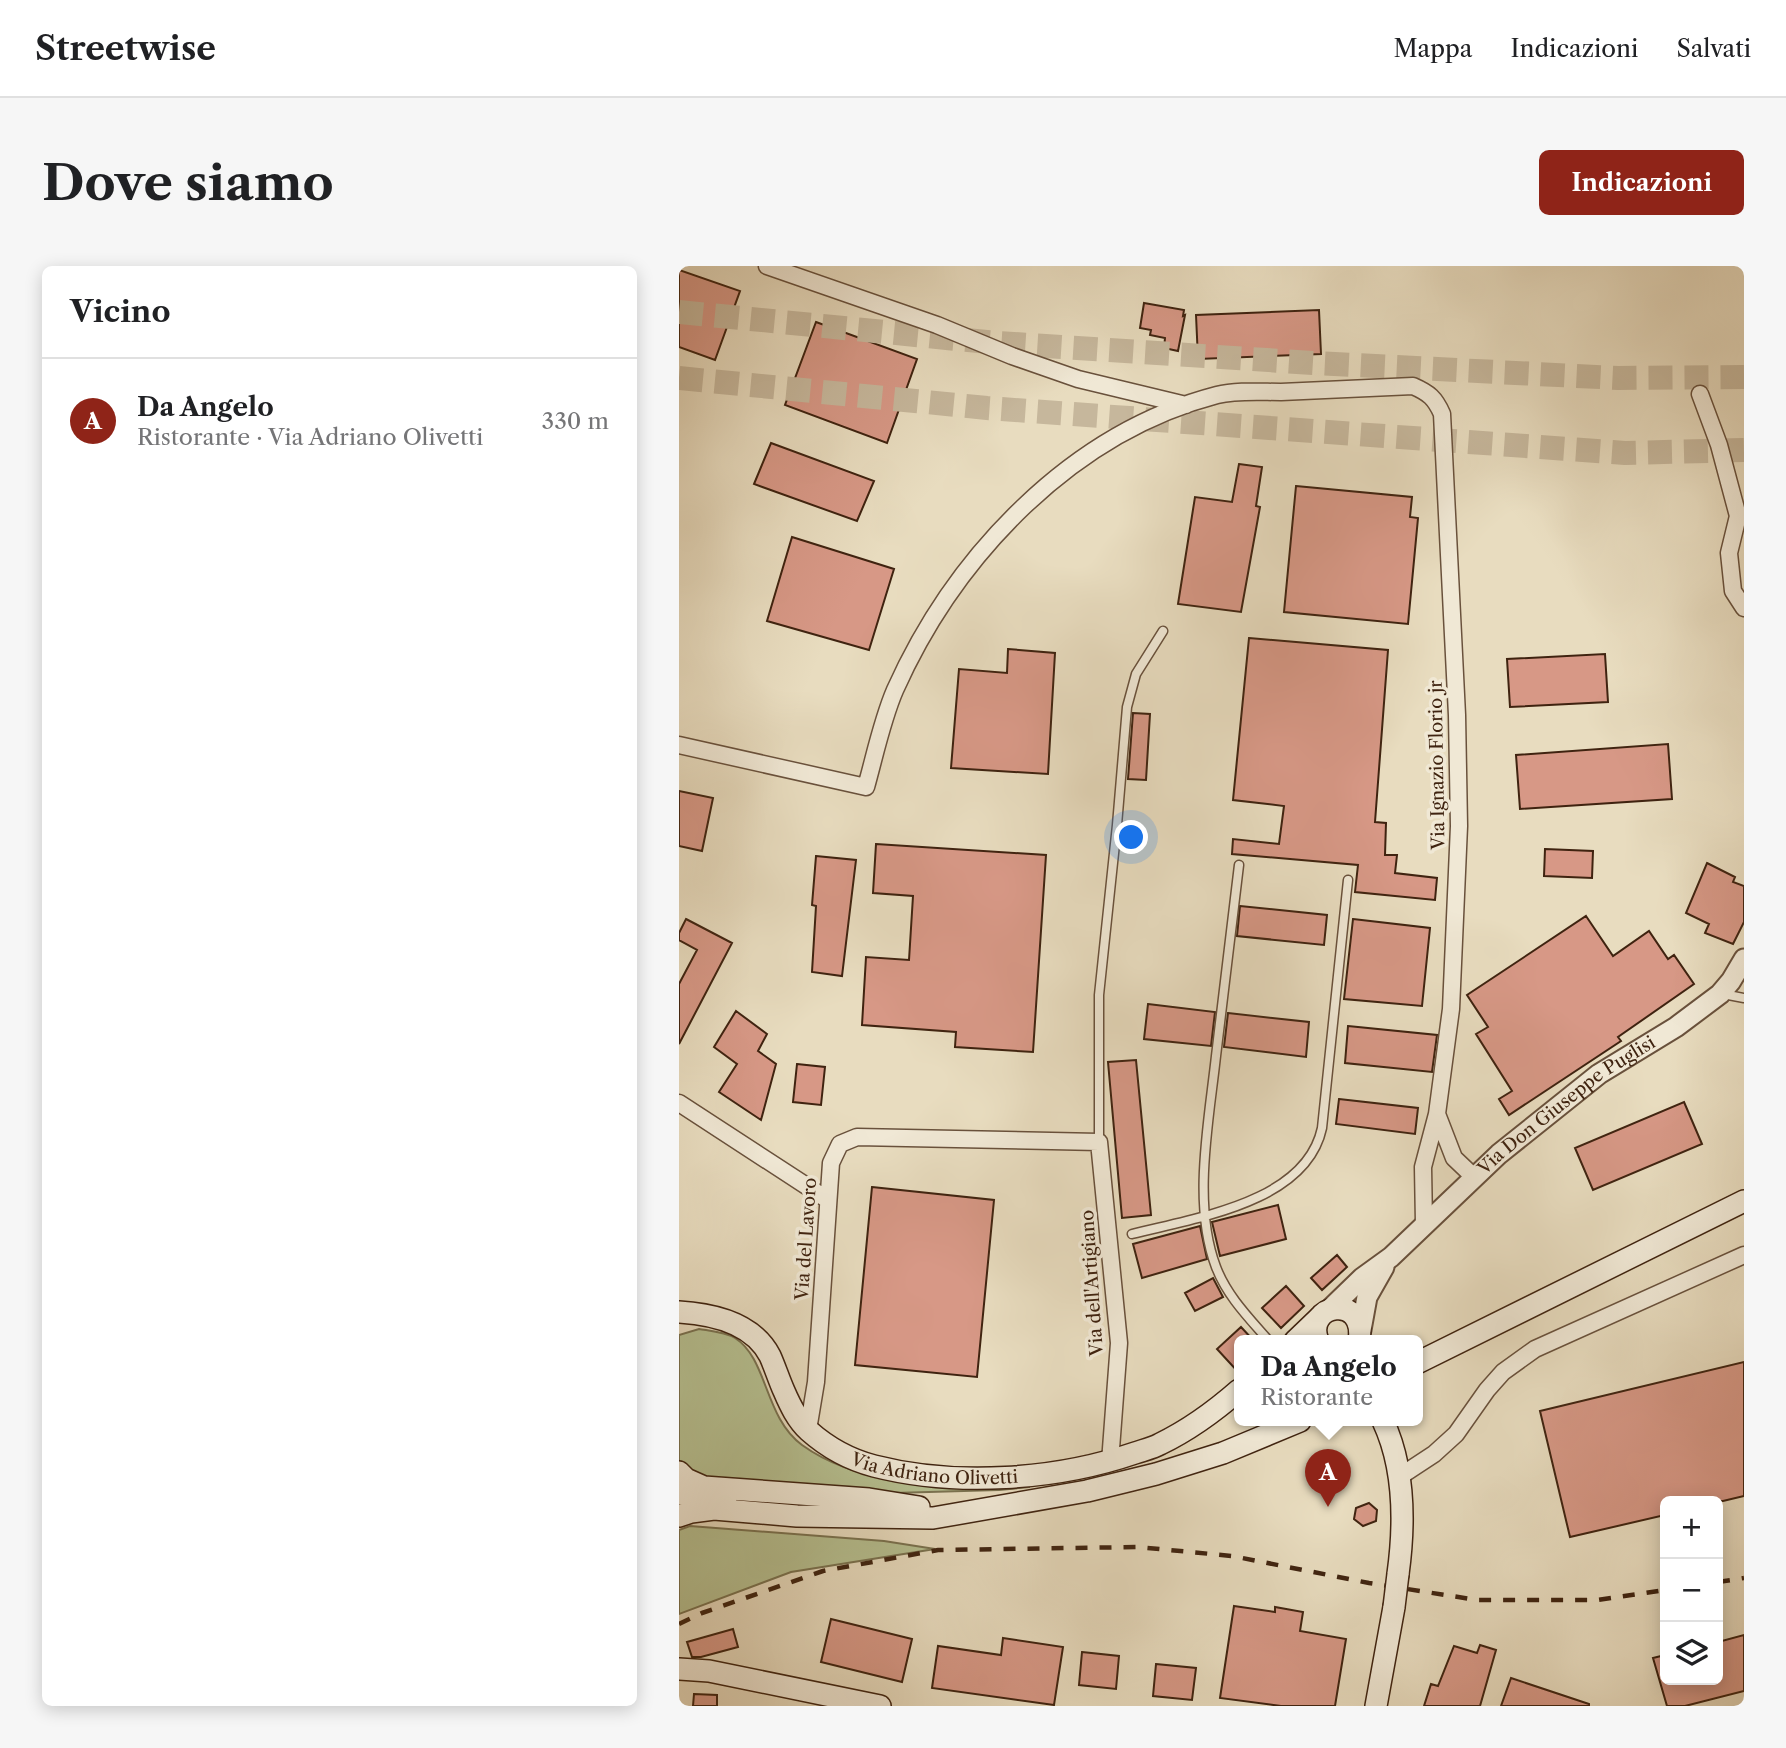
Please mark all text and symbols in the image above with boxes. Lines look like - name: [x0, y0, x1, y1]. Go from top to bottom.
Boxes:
- text: Streetwise: [35, 28, 216, 69]
- text: Mappa: [1393, 34, 1472, 63]
- text: Indicazioni: [1510, 34, 1638, 63]
- text: Salvati: [1676, 34, 1751, 63]
- button: Indicazioni: [1539, 150, 1744, 215]
- text: Dove siamo: [42, 152, 334, 213]
- text: Vicino: [70, 293, 170, 330]
- text: Da Angelo: [137, 391, 274, 423]
- text: A: [84, 407, 102, 435]
- text: 330 m: [542, 407, 609, 435]
- text: Ristorante · Via Adriano Olivetti: [137, 423, 483, 451]
- street label: Via Ignazio Florio jr: [1425, 680, 1449, 851]
- your location: [1114, 820, 1148, 854]
- street label: Via Don Giuseppe Puglisi: [1472, 1031, 1660, 1180]
- street label: Via del Lavoro: [791, 1177, 821, 1302]
- street label: Via dell'Artigiano: [1076, 1209, 1108, 1358]
- popup: [1234, 1335, 1423, 1426]
- text: Da Angelo: [1260, 1351, 1397, 1383]
- text: Ristorante: [1260, 1383, 1373, 1411]
- street label: Via Adriano Olivetti: [847, 1448, 1019, 1489]
- pin: A: [1305, 1449, 1351, 1507]
- map controls: [1660, 1496, 1723, 1685]
- button: +: [1660, 1496, 1723, 1559]
- button: −: [1660, 1559, 1723, 1622]
- button: layers: [1660, 1622, 1723, 1685]

